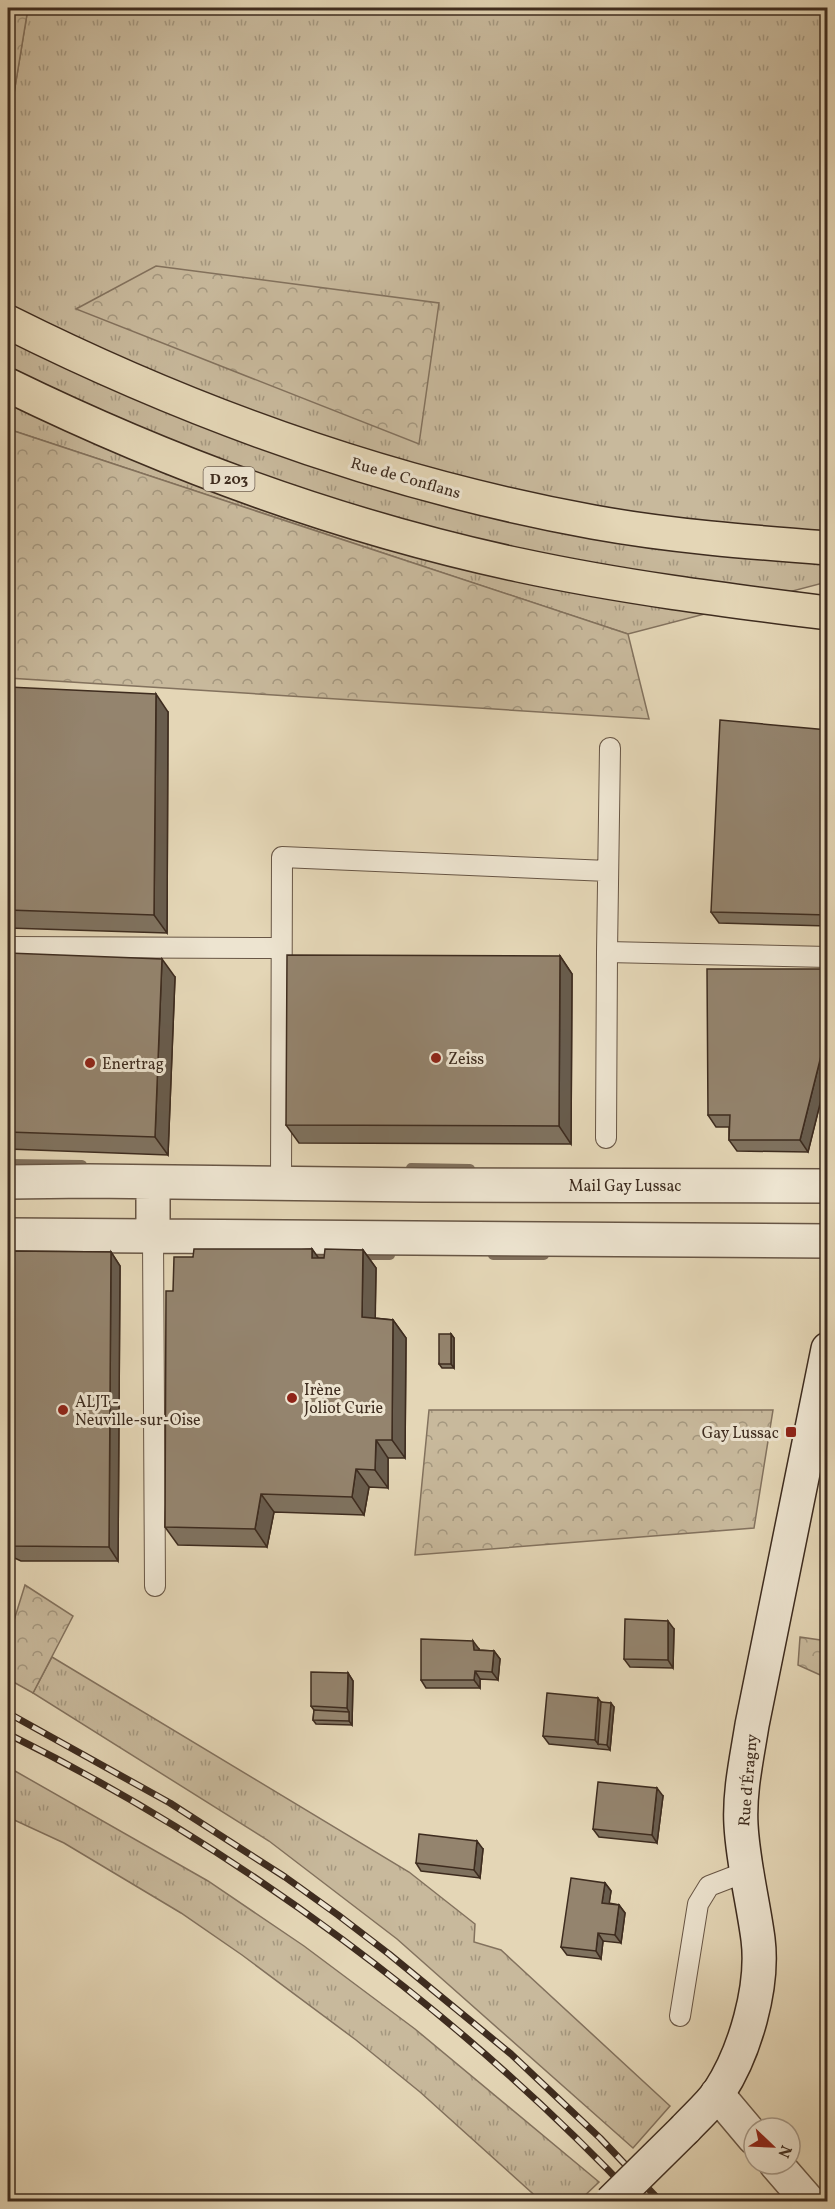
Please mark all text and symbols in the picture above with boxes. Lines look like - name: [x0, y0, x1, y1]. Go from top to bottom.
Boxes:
- street label: Rue de Conflans: [348, 453, 463, 505]
- road number: D 203: [204, 467, 254, 491]
- place label: Zeiss: [448, 1049, 484, 1071]
- marker: Zeiss: [429, 1051, 443, 1065]
- place label: Enertrag: [102, 1054, 164, 1076]
- marker: Enertrag: [83, 1056, 97, 1070]
- street label: Mail Gay Lussac: [568, 1176, 682, 1198]
- place label: Irène Joliot Curie: [304, 1380, 383, 1420]
- marker: Irène Joliot Curie: [285, 1391, 299, 1405]
- place label: ALJT - Neuville-sur-Oise: [75, 1392, 201, 1432]
- marker: ALJT - Neuville-sur-Oise: [56, 1403, 70, 1417]
- place label: Gay Lussac: [702, 1423, 779, 1445]
- marker: Gay Lussac: [784, 1425, 798, 1439]
- street label: Rue d'Éragny: [734, 1733, 764, 1827]
- north arrow: [742, 2116, 802, 2176]
- text: N: [771, 2141, 796, 2161]

